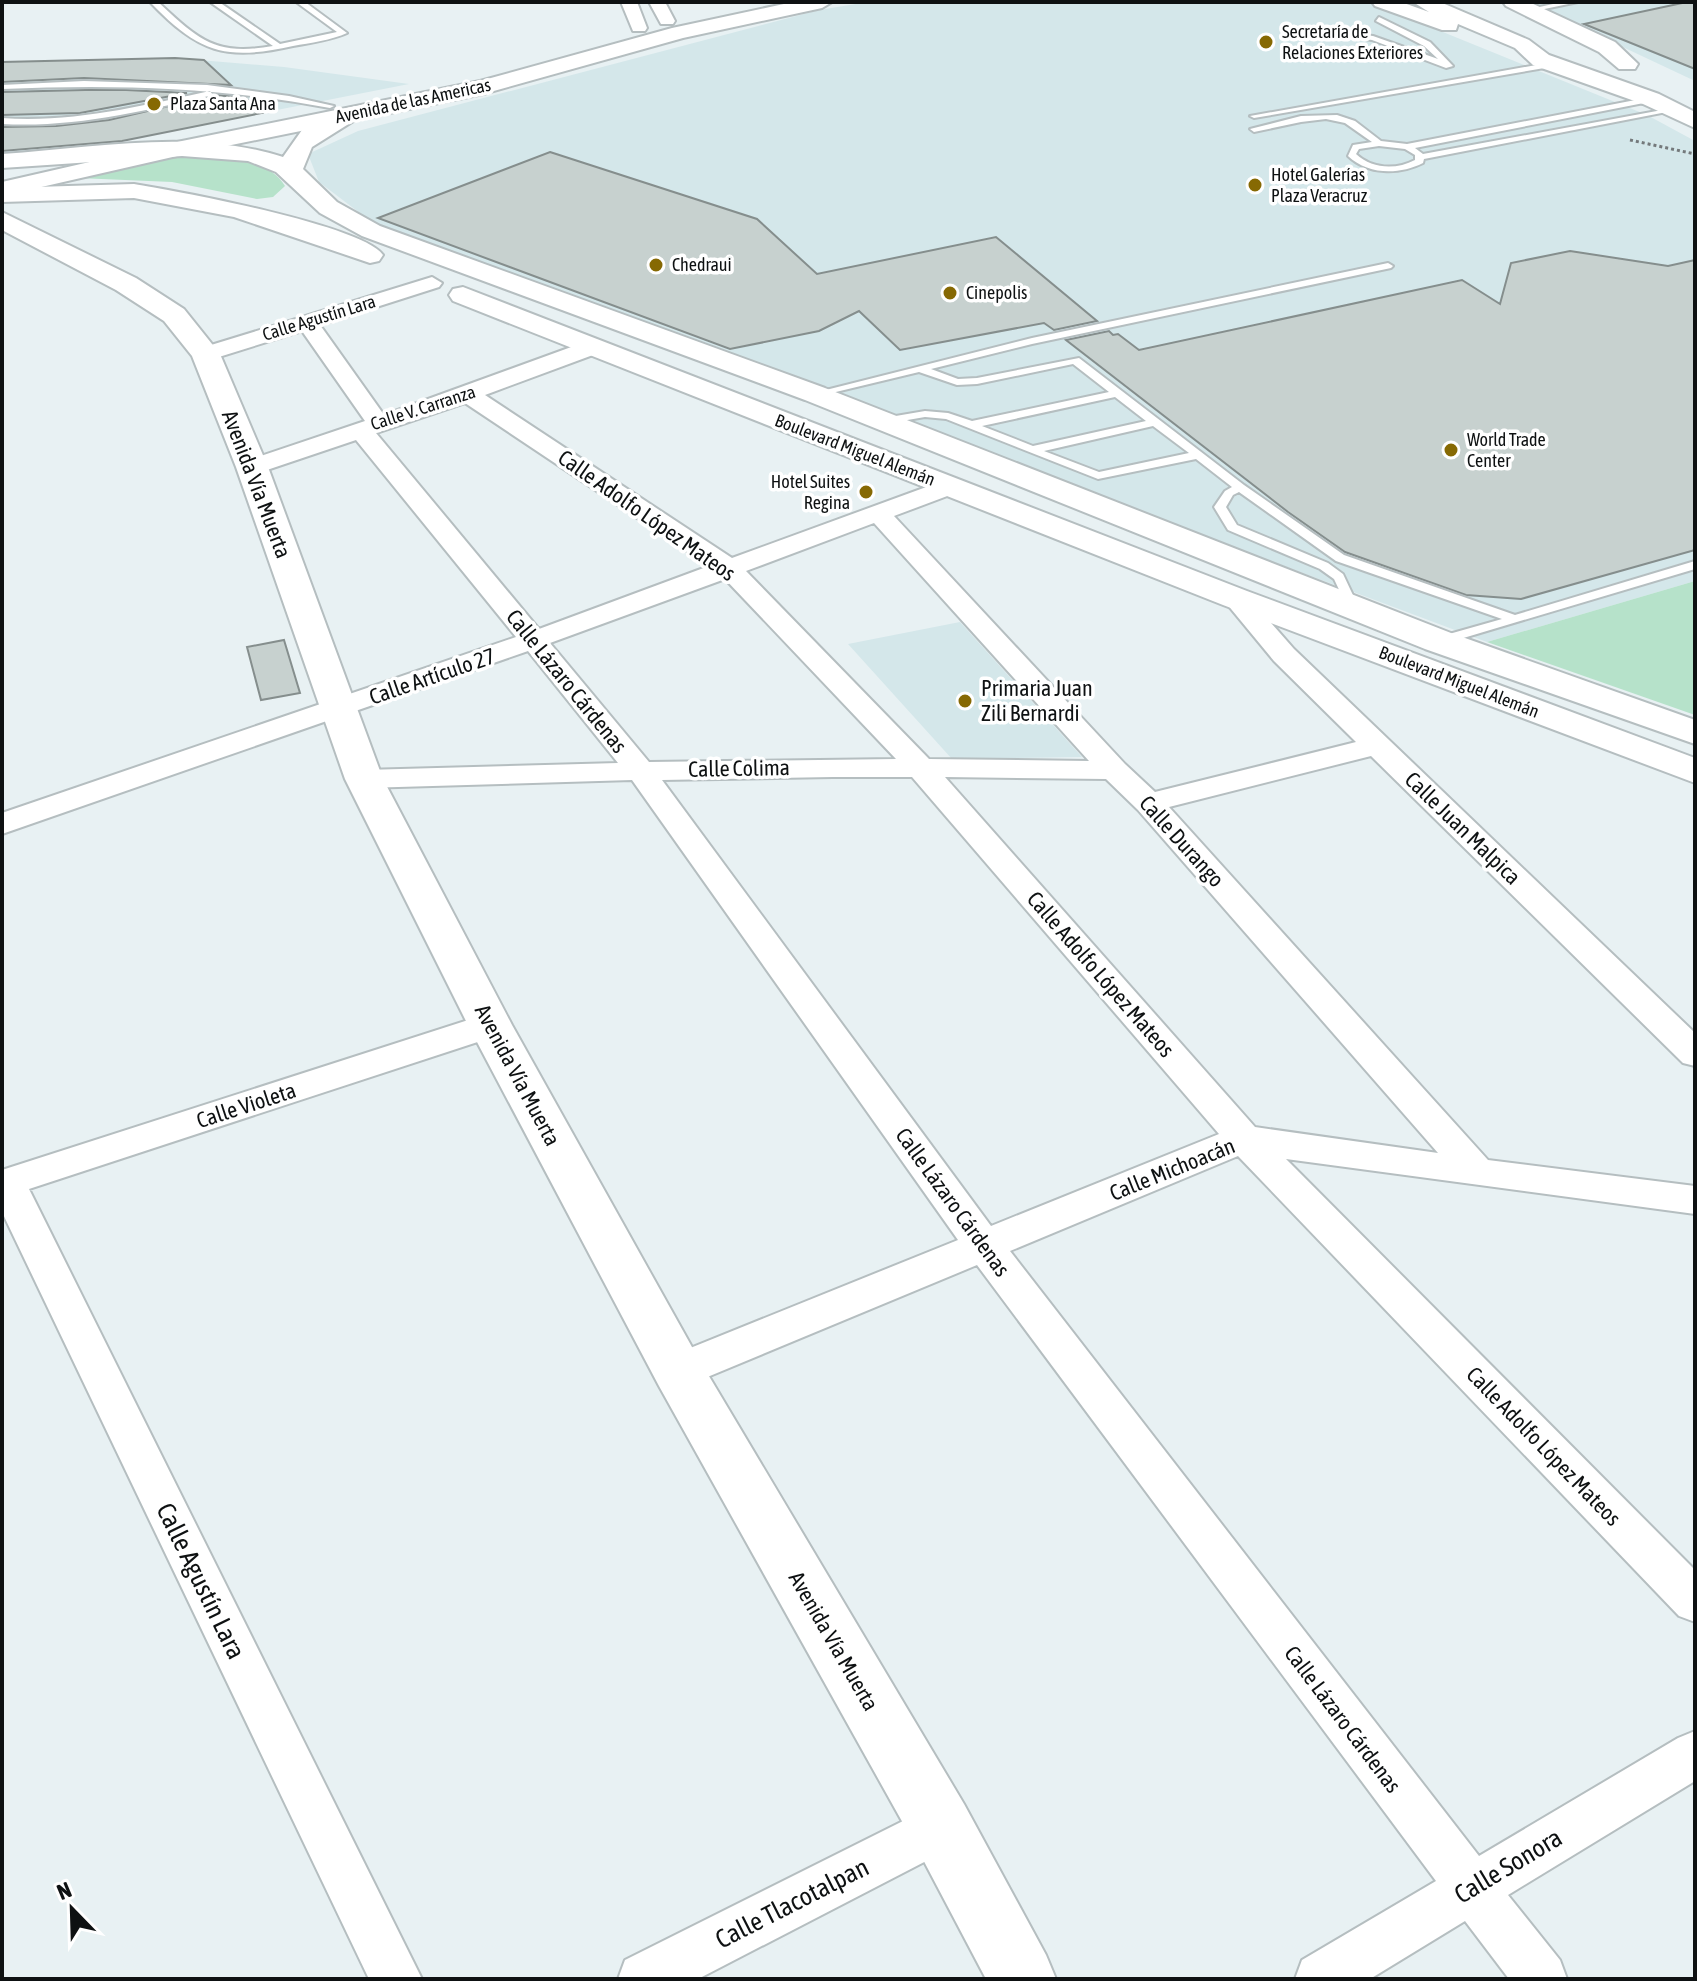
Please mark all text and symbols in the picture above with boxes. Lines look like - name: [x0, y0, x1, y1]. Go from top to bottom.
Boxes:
- place label: Secretaría de Relaciones Exteriores: [1282, 21, 1423, 63]
- marker: Secretaría de Relaciones Exteriores: [1257, 33, 1275, 51]
- street label: Avenida de las Americas: [333, 74, 493, 127]
- place label: Plaza Santa Ana: [170, 93, 276, 114]
- marker: Plaza Santa Ana: [145, 95, 163, 113]
- place label: Hotel Galerías Plaza Veracruz: [1271, 164, 1368, 206]
- marker: Hotel Galerías Plaza Veracruz: [1246, 176, 1264, 194]
- place label: Chedraui: [672, 254, 732, 275]
- marker: Chedraui: [647, 256, 665, 274]
- place label: Cinepolis: [966, 282, 1027, 303]
- marker: Cinepolis: [941, 284, 959, 302]
- street label: Calle Agustín Lara: [260, 290, 378, 345]
- street label: Calle V. Carranza: [368, 381, 478, 434]
- street label: Avenida Vía Muerta: [217, 406, 297, 562]
- street label: Boulevard Miguel Alemán: [772, 409, 938, 490]
- place label: World Trade Center: [1467, 429, 1546, 471]
- marker: World Trade Center: [1442, 441, 1460, 459]
- street label: Calle Adolfo López Mateos: [553, 444, 741, 586]
- place label: Hotel Suites Regina: [771, 471, 850, 513]
- marker: Hotel Suites Regina: [857, 483, 875, 501]
- street label: Calle Lázaro Cárdenas: [501, 604, 633, 758]
- street label: Boulevard Miguel Alemán: [1376, 641, 1542, 722]
- street label: Calle Artículo 27: [366, 642, 498, 710]
- place label: Primaria Juan Zili Bernardi: [981, 675, 1093, 726]
- marker: Primaria Juan Zili Bernardi: [956, 692, 974, 710]
- street label: Calle Colima: [688, 754, 790, 782]
- street label: Calle Juan Malpica: [1400, 766, 1526, 890]
- street label: Calle Durango: [1134, 790, 1230, 892]
- street label: Calle Adolfo López Mateos: [1022, 886, 1180, 1062]
- street label: Avenida Vía Muerta: [470, 1000, 566, 1150]
- street label: Calle Violeta: [193, 1077, 299, 1133]
- street label: Calle Lázaro Cárdenas: [890, 1123, 1016, 1281]
- street label: Calle Michoacán: [1106, 1132, 1238, 1206]
- street label: Calle Adolfo López Mateos: [1461, 1361, 1627, 1531]
- street label: Calle Agustín Lara: [150, 1498, 252, 1664]
- street label: Avenida Vía Muerta: [784, 1567, 884, 1715]
- street label: Calle Lázaro Cárdenas: [1279, 1640, 1407, 1798]
- street label: Calle Sonora: [1449, 1822, 1567, 1910]
- street label: Calle Tlacotalpan: [710, 1852, 874, 1954]
- north arrow: [32, 1869, 112, 1949]
- text: N: [53, 1876, 75, 1905]

